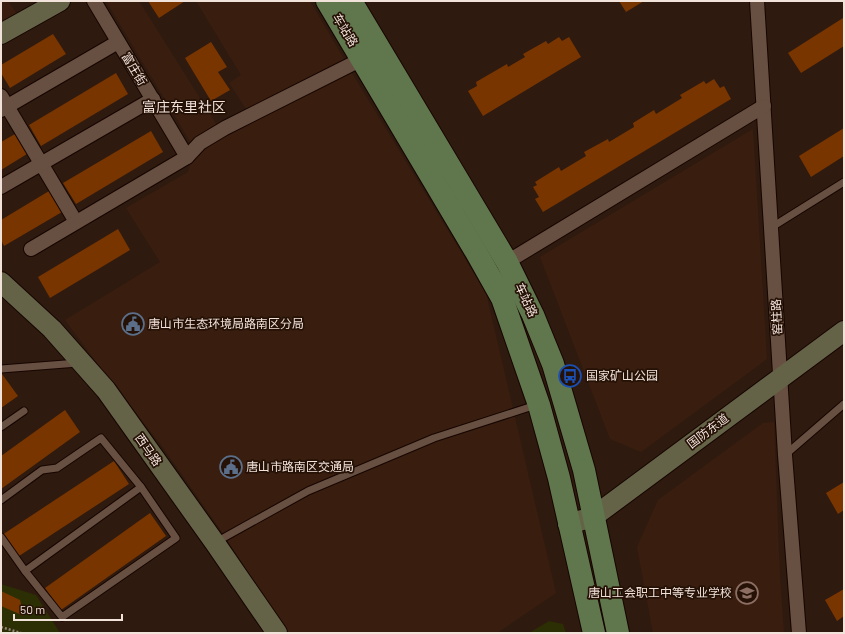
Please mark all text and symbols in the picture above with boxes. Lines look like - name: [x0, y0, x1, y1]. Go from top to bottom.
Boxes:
- street label: 车站路: [331, 10, 361, 49]
- street label: 富庄街: [120, 49, 150, 88]
- district label: 富庄东里社区: [142, 98, 226, 115]
- street label: 车站路: [513, 280, 541, 319]
- street label: 窑柱路: [768, 299, 784, 335]
- public building icon: 唐山市生态环境局路南区分局: [120, 311, 146, 337]
- place label: 唐山市生态环境局路南区分局: [148, 316, 304, 330]
- bus stop icon: 国家矿山公园: [557, 363, 583, 389]
- place label: 国家矿山公园: [586, 368, 658, 382]
- street label: 国防东道: [684, 410, 731, 450]
- street label: 西马路: [133, 431, 165, 468]
- public building icon: 唐山市路南区交通局: [218, 454, 244, 480]
- place label: 唐山市路南区交通局: [246, 459, 354, 473]
- school or university icon: 唐山工会职工中等专业学校: [734, 580, 760, 606]
- place label: 唐山工会职工中等专业学校: [588, 585, 732, 599]
- scale bar: [14, 596, 122, 622]
- text: 50 m: [20, 602, 45, 616]

